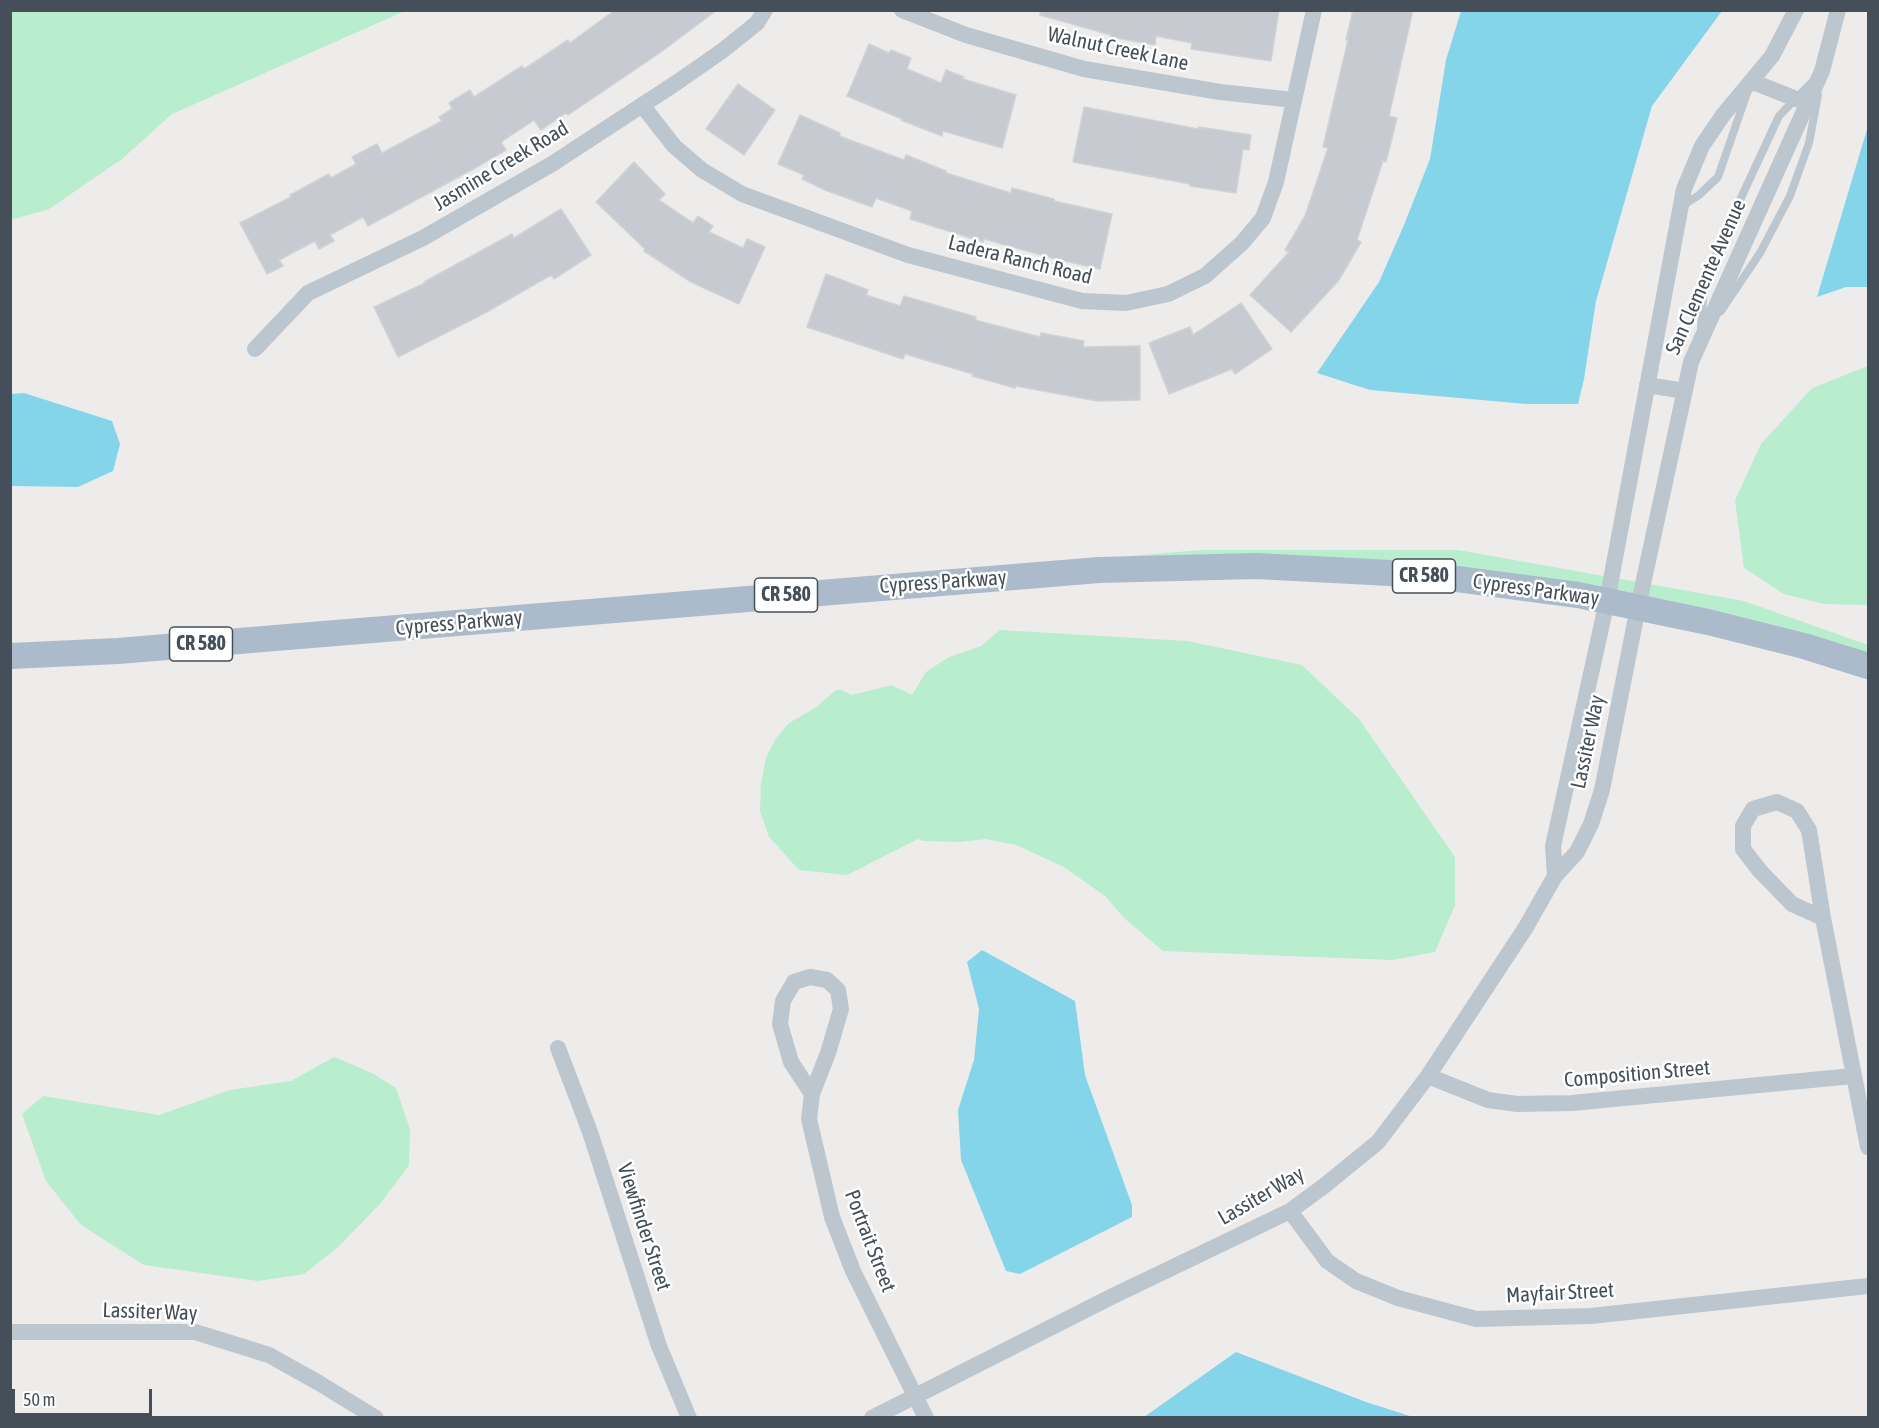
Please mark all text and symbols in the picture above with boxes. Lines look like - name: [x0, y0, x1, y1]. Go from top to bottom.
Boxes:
- street label: Walnut Creek Lane: [1045, 22, 1191, 76]
- street label: Jasmine Creek Road: [429, 116, 573, 216]
- street label: San Clemente Avenue: [1660, 196, 1752, 358]
- street label: Ladera Ranch Road: [946, 230, 1094, 290]
- road number: CR 580: [1392, 559, 1456, 593]
- street label: Cypress Parkway: [879, 565, 1007, 599]
- street label: Cypress Parkway: [1471, 569, 1601, 611]
- road number: CR 580: [754, 578, 818, 612]
- street label: Cypress Parkway: [394, 605, 524, 641]
- road number: CR 580: [170, 627, 232, 661]
- street label: Lassiter Way: [1566, 693, 1610, 791]
- street label: Composition Street: [1563, 1055, 1711, 1093]
- street label: Viewfinder Street: [612, 1160, 676, 1294]
- street label: Lassiter Way: [1214, 1161, 1308, 1231]
- street label: Portrait Street: [839, 1186, 901, 1296]
- street label: Mayfair Street: [1505, 1278, 1615, 1308]
- street label: Lassiter Way: [102, 1298, 198, 1326]
- scale bar: [15, 1377, 154, 1415]
- text: 50 m: [23, 1389, 55, 1410]

